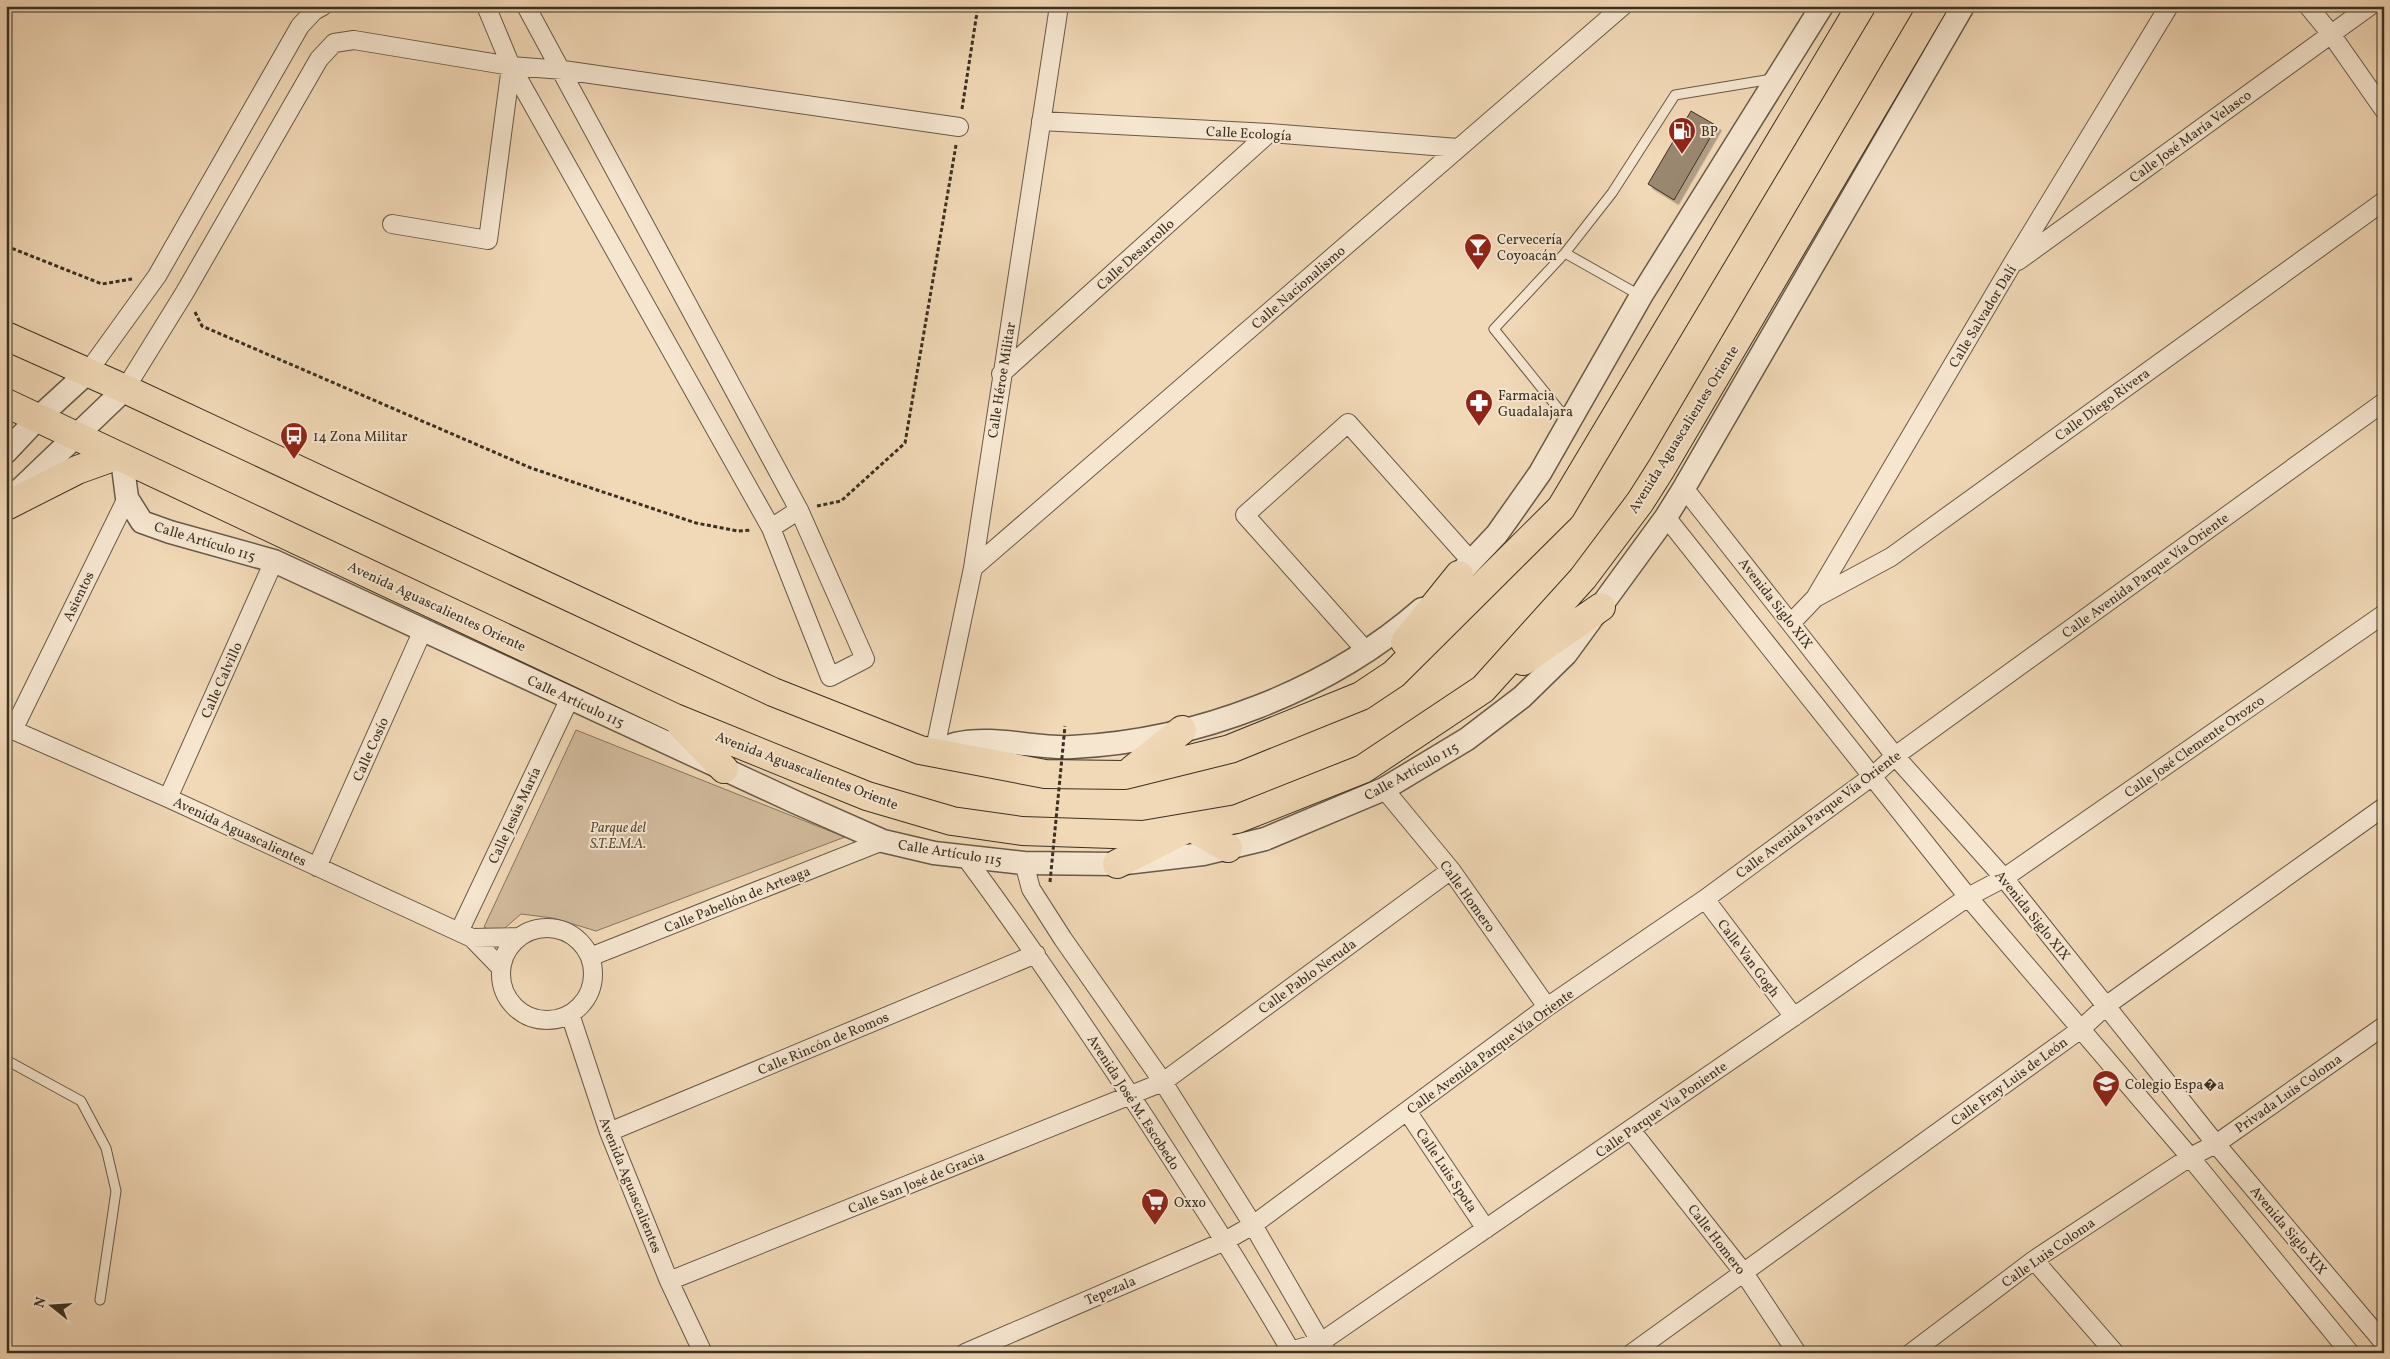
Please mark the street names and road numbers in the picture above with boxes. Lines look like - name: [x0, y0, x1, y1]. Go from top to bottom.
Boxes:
- street label: Calle José María Velasco: [2126, 86, 2256, 188]
- street label: Calle Ecología: [1206, 123, 1292, 146]
- street label: Calle Desarrollo: [1093, 215, 1179, 295]
- street label: Calle Nacionalismo: [1248, 242, 1350, 334]
- street label: Calle Salvador Dalí: [1945, 261, 2022, 372]
- street label: Calle Héroe Militar: [984, 321, 1021, 440]
- street label: Avenida Aguascalientes Oriente: [1625, 342, 1744, 517]
- street label: Calle Diego Rivera: [2052, 364, 2154, 446]
- street label: Calle Avenida Parque Vía Oriente: [2059, 509, 2233, 643]
- street label: Calle Artículo 115: [152, 518, 258, 567]
- street label: Avenida Siglo XIX: [1733, 555, 1816, 653]
- street label: Avenida Aguascalientes Oriente: [344, 558, 529, 657]
- street label: Asientos: [59, 569, 100, 625]
- street label: Calle Calvillo: [197, 639, 248, 722]
- street label: Calle Artículo 115: [524, 672, 627, 733]
- street label: Calle José Clemente Orozco: [2121, 691, 2269, 803]
- street label: Calle Cosío: [349, 715, 394, 785]
- street label: Avenida Aguascalientes Oriente: [712, 728, 901, 815]
- street label: Calle Artículo 115: [1361, 739, 1462, 806]
- street label: Calle Avenida Parque Vía Oriente: [1732, 747, 1906, 884]
- street label: Calle Jesús María: [485, 764, 546, 867]
- street label: Avenida Aguascalientes: [170, 793, 309, 872]
- street label: Calle Artículo 115: [896, 836, 1003, 871]
- street label: Calle Homero: [1434, 857, 1499, 937]
- street label: Calle Pabellón de Arteaga: [662, 862, 813, 938]
- street label: Avenida Siglo XIX: [1990, 867, 2074, 965]
- street label: Calle Van Gogh: [1712, 916, 1783, 1002]
- street label: Calle Pablo Neruda: [1255, 935, 1361, 1019]
- street label: Calle Avenida Parque Vía Oriente: [1404, 985, 1578, 1119]
- street label: Calle Rincón de Romos: [755, 1008, 892, 1081]
- street label: Avenida José M. Escobedo: [1082, 1032, 1184, 1174]
- street label: Calle Fray Luis de León: [1948, 1033, 2072, 1131]
- street label: Privada Luis Coloma: [2232, 1050, 2346, 1138]
- street label: Calle Parque Vía Poniente: [1592, 1057, 1732, 1163]
- street label: Avenida Aguascalientes: [594, 1115, 666, 1256]
- street label: Calle Luis Spota: [1411, 1125, 1481, 1217]
- street label: Calle San José de Gracia: [846, 1147, 987, 1219]
- street label: Avenida Siglo XIX: [2245, 1183, 2331, 1279]
- street label: Calle Homero: [1682, 1201, 1749, 1279]
- street label: Calle Luis Coloma: [1998, 1214, 2099, 1293]
- street label: Tepezala: [1082, 1272, 1139, 1311]

